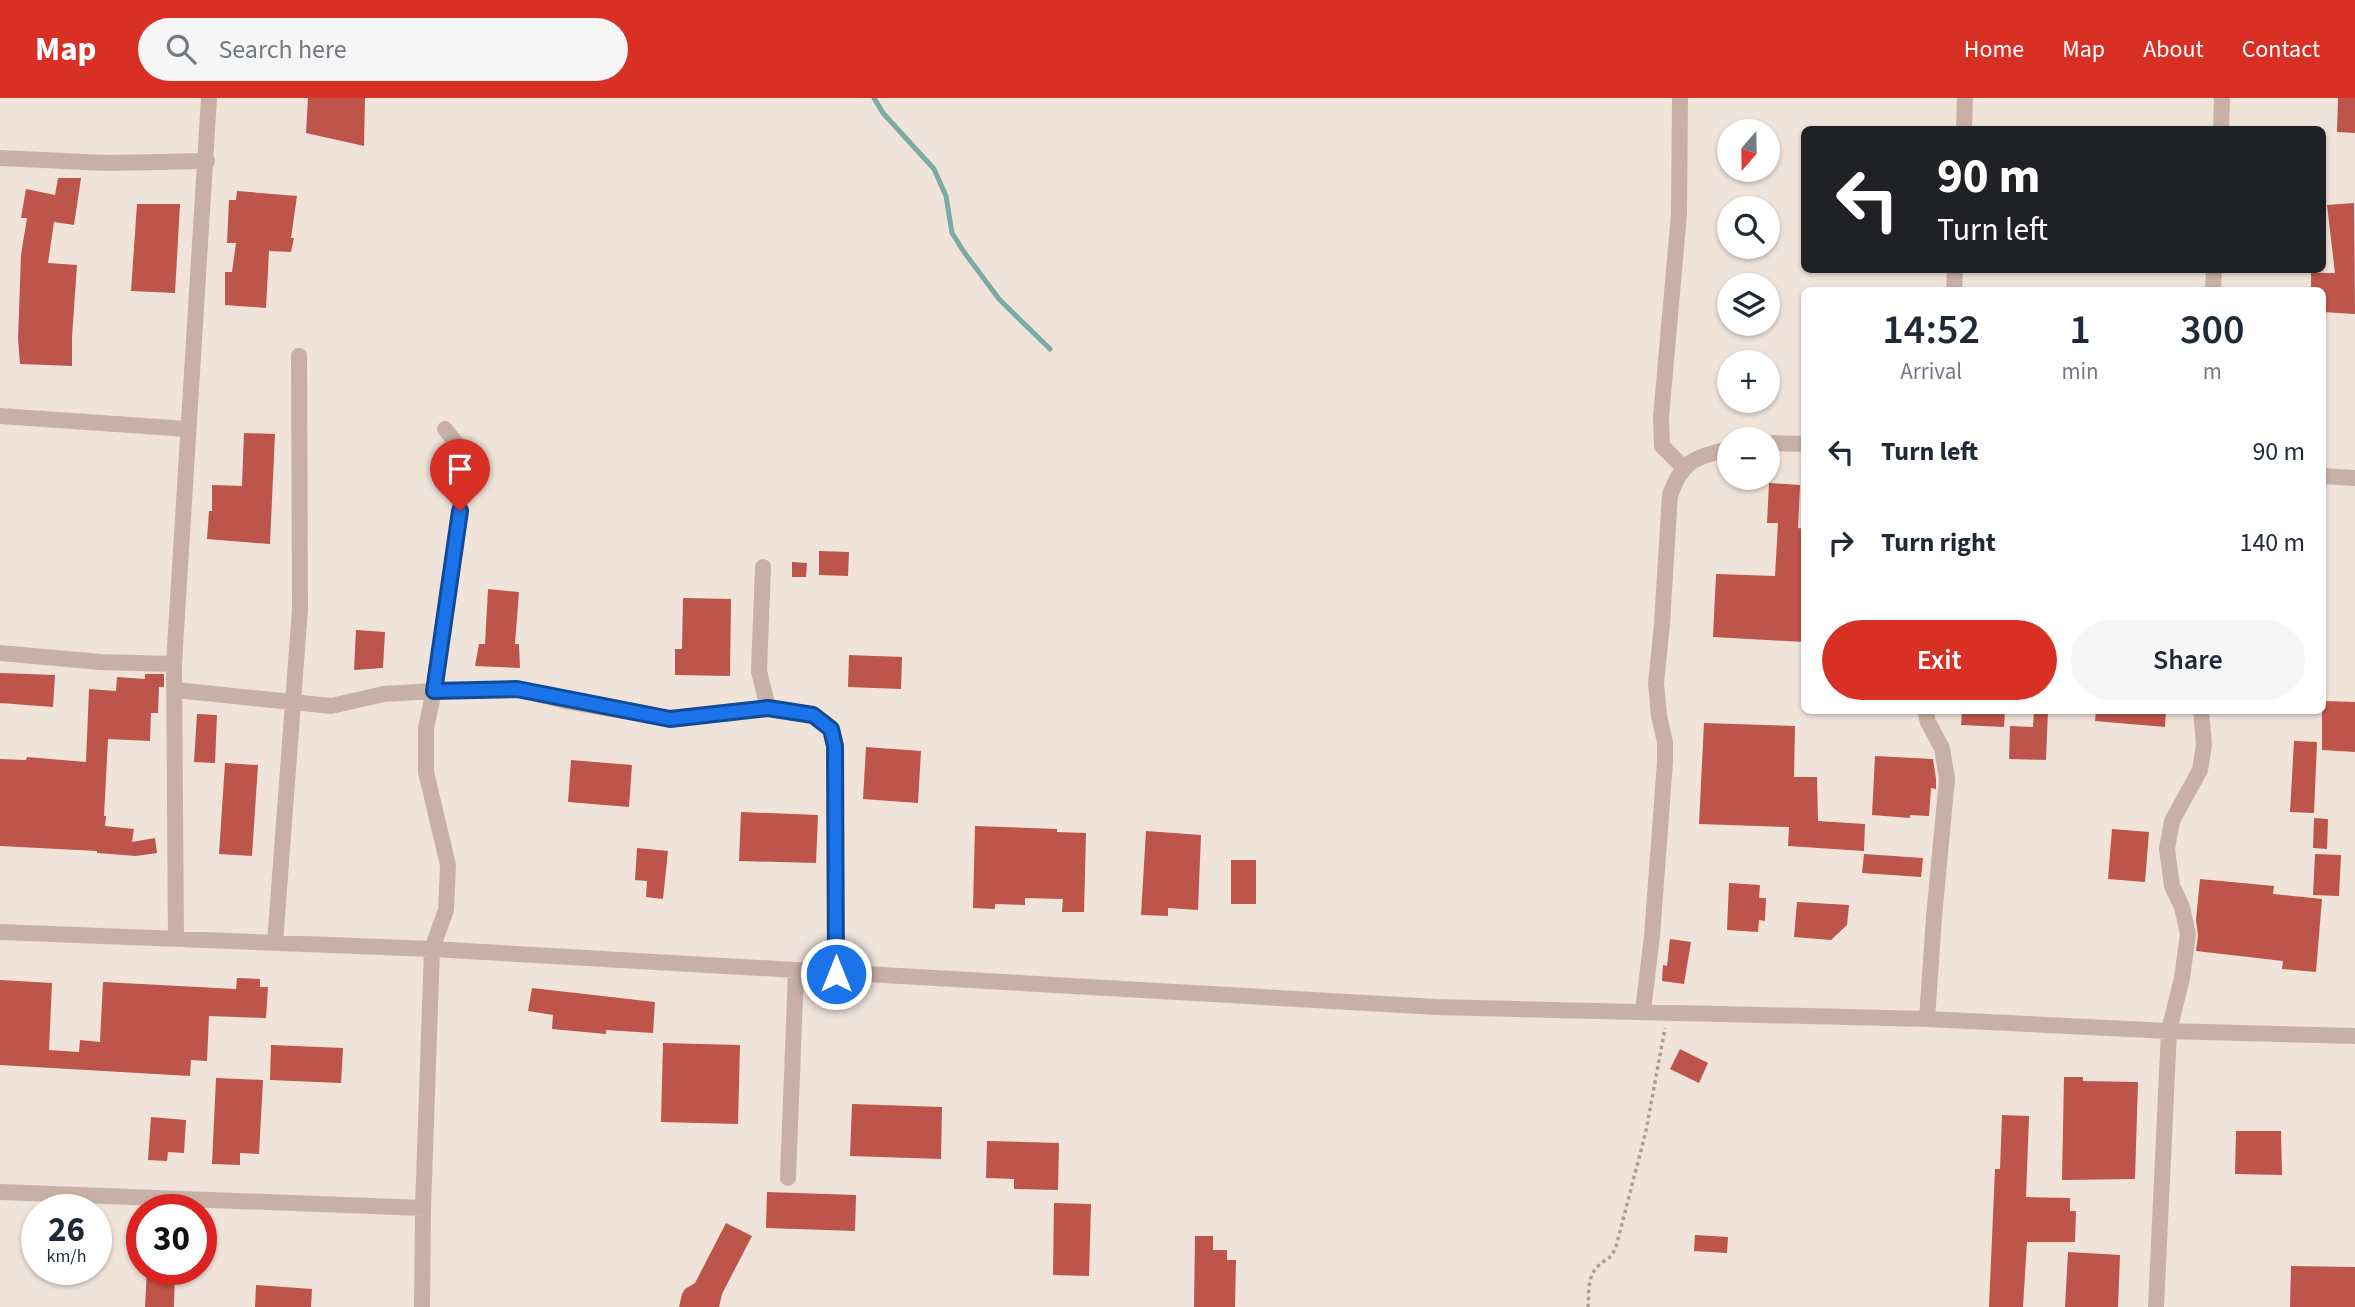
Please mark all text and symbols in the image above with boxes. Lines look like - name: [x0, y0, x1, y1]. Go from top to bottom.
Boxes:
- search box: [138, 18, 628, 81]
- text: Map: [35, 26, 96, 73]
- icon: search: [162, 30, 200, 68]
- text: Search here: [218, 31, 347, 68]
- text: Home: [1964, 32, 2024, 67]
- text: Map: [2062, 32, 2105, 67]
- text: About: [2143, 32, 2204, 67]
- text: Contact: [2242, 32, 2320, 67]
- north arrow: [1717, 119, 1780, 182]
- map controls: [1717, 119, 1780, 490]
- text: 90 m: [1937, 142, 2041, 212]
- icon: left: [1822, 154, 1913, 245]
- button: search: [1717, 196, 1780, 259]
- text: Turn left: [1937, 207, 2048, 253]
- button: layers: [1717, 273, 1780, 336]
- text: 14:52: [1882, 300, 1980, 360]
- text: 1: [2069, 300, 2091, 360]
- text: 300: [2180, 300, 2245, 360]
- button: +: [1717, 350, 1780, 413]
- text: Arrival: [1900, 355, 1962, 388]
- text: min: [2061, 355, 2099, 388]
- text: m: [2203, 355, 2222, 388]
- button: −: [1717, 427, 1780, 490]
- icon: left: [1822, 433, 1860, 471]
- text: Turn left: [1881, 433, 1978, 470]
- text: 90 m: [2252, 433, 2305, 470]
- pin: [430, 439, 490, 511]
- icon: arrive: [441, 450, 479, 488]
- icon: right: [1822, 524, 1860, 562]
- text: Turn right: [1881, 524, 1996, 561]
- text: 140 m: [2239, 524, 2305, 561]
- button: Exit: [1822, 620, 2057, 700]
- button: Share: [2071, 620, 2305, 700]
- position arrow: [799, 937, 873, 1011]
- speed limit sign: 30: [126, 1194, 217, 1285]
- text: 26: [48, 1205, 85, 1255]
- text: km/h: [47, 1244, 86, 1269]

